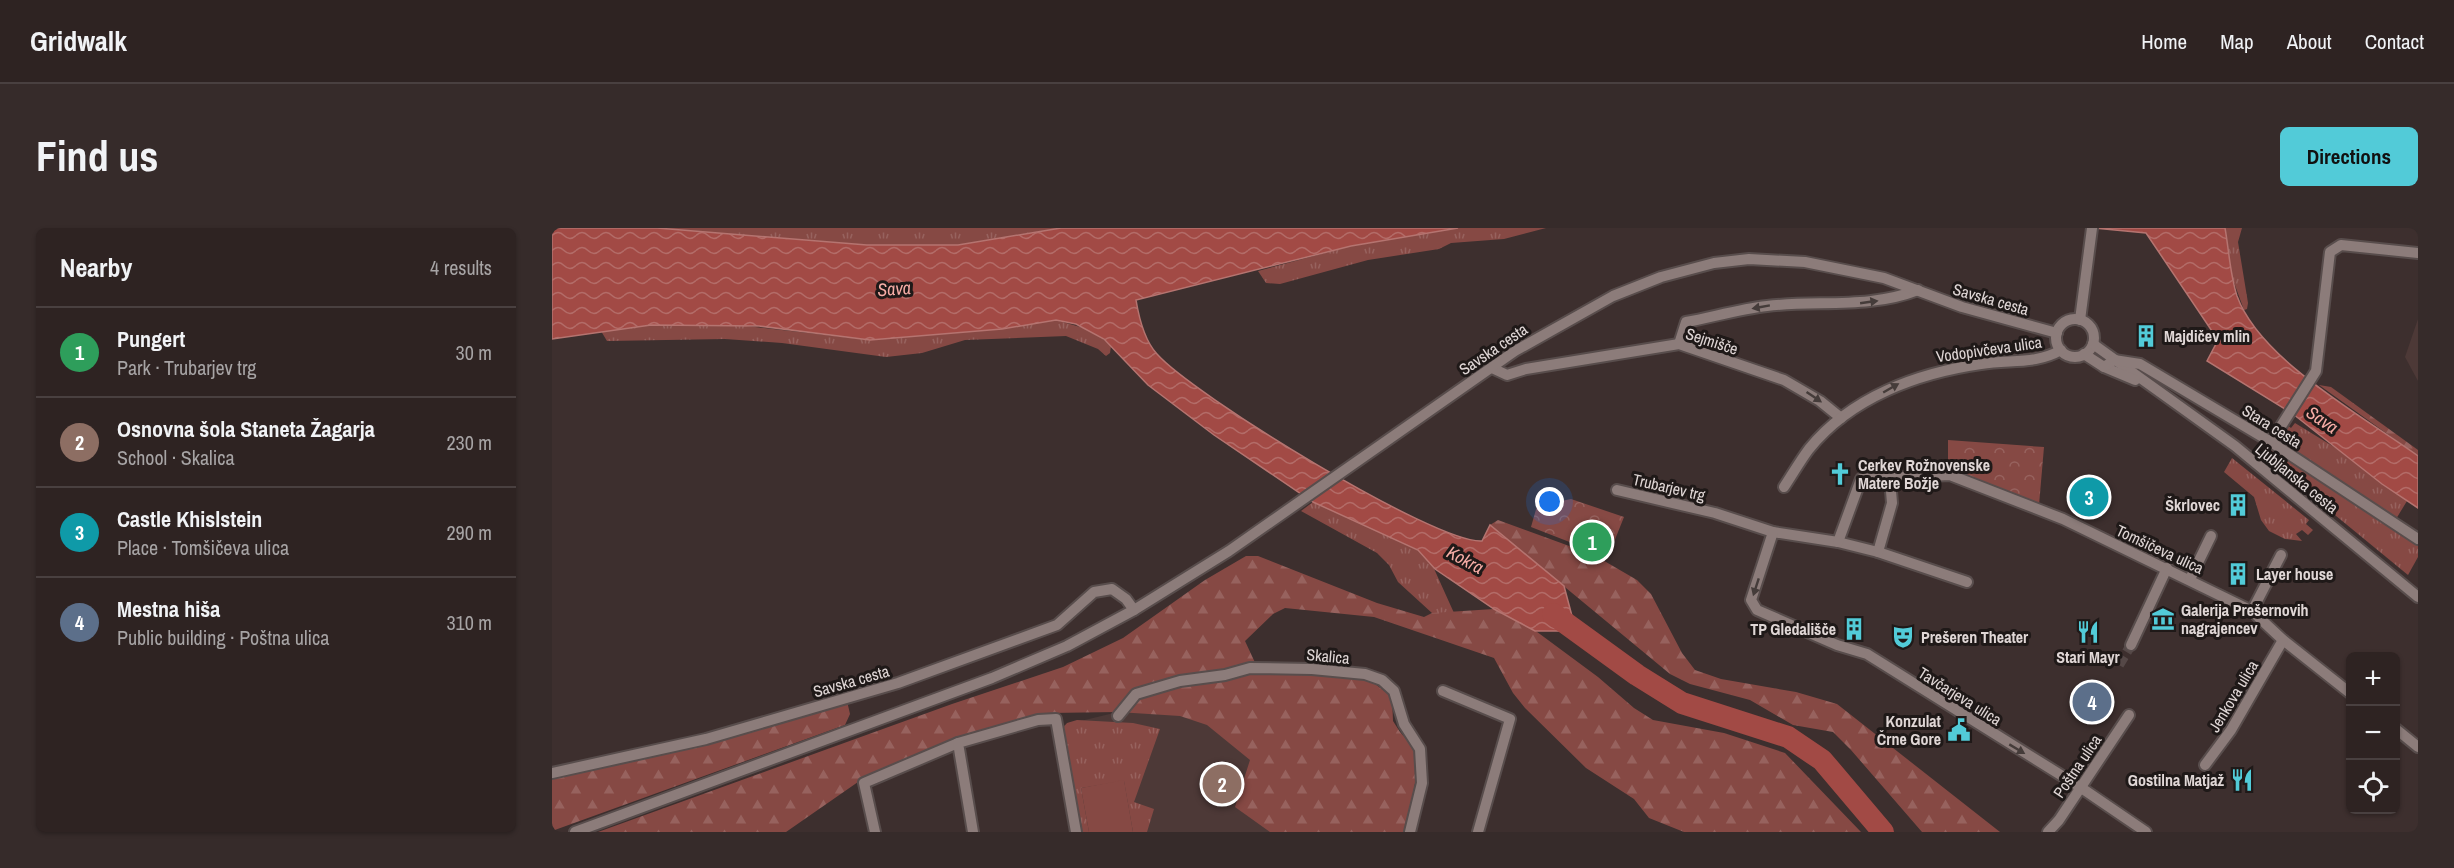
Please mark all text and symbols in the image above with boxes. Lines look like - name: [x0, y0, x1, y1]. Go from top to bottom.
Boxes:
- text: Gridwalk: [30, 22, 127, 60]
- text: Home: [2141, 27, 2187, 56]
- text: Map: [2220, 27, 2254, 56]
- text: About: [2287, 27, 2332, 56]
- text: Contact: [2365, 27, 2424, 56]
- button: Directions: [2280, 127, 2418, 186]
- text: Find us: [36, 128, 158, 184]
- text: Nearby: [60, 250, 132, 285]
- text: 4 results: [430, 254, 492, 281]
- water label: Sava: [876, 275, 912, 302]
- street label: Savska cesta: [1950, 278, 2032, 321]
- one-way arrow: [1860, 297, 1879, 306]
- one-way arrow: [1751, 303, 1770, 312]
- street label: Savska cesta: [1454, 318, 1532, 380]
- street label: Sejmišče: [1683, 322, 1741, 360]
- building icon: Majdičev mlin: [2133, 323, 2159, 349]
- text: Pungert: [117, 324, 185, 354]
- place label: Majdičev mlin: [2164, 325, 2250, 347]
- street label: Vodopivčeva ulica: [1935, 331, 2044, 367]
- text: 1: [75, 339, 84, 366]
- text: 30 m: [456, 339, 492, 366]
- text: Park · Trubarjev trg: [117, 354, 256, 381]
- one-way arrow: [1883, 384, 1900, 394]
- one-way arrow: [1805, 391, 1821, 403]
- street label: Stara cesta: [2238, 399, 2307, 453]
- water label: Sava: [2301, 400, 2343, 439]
- text: Osnovna šola Staneta Žagarja: [117, 414, 375, 444]
- text: 2: [75, 429, 84, 456]
- text: 230 m: [446, 429, 492, 456]
- street label: Ljubljanska cesta: [2251, 438, 2344, 519]
- text: School · Skalica: [117, 444, 235, 471]
- place label: Cerkev Rožnovenske Matere Božje: [1858, 454, 1990, 494]
- church icon: Cerkev Rožnovenske Matere Božje: [1827, 461, 1853, 487]
- street label: Trubarjev trg: [1631, 468, 1708, 506]
- pin: 3: [2070, 474, 2108, 520]
- your location: [1535, 487, 1564, 516]
- building icon: Škrlovec: [2225, 492, 2251, 518]
- place label: Škrlovec: [2165, 494, 2220, 516]
- text: Castle Khislstein: [117, 504, 262, 534]
- text: 3: [75, 519, 84, 546]
- text: 290 m: [446, 519, 492, 546]
- street label: Tomšičeva ulica: [2113, 519, 2208, 579]
- pin: 1: [1572, 520, 1612, 564]
- text: Place · Tomšičeva ulica: [117, 534, 289, 561]
- water label: Kokra: [1442, 539, 1488, 580]
- building icon: Layer house: [2225, 561, 2251, 587]
- place label: Layer house: [2256, 563, 2333, 585]
- one-way arrow: [1750, 578, 1760, 596]
- text: Mestna hiša: [117, 594, 220, 624]
- place label: Galerija Prešernovih nagrajencev: [2181, 599, 2309, 639]
- museum icon: Galerija Prešernovih nagrajencev: [2150, 606, 2176, 632]
- text: 4: [75, 609, 84, 636]
- text: 310 m: [446, 609, 492, 636]
- building icon: TP Gledališče: [1841, 616, 1867, 642]
- place label: TP Gledališče: [1750, 618, 1836, 640]
- restaurant icon: Stari Mayr: [2075, 619, 2101, 645]
- text: Public building · Poštna ulica: [117, 624, 329, 651]
- theatre icon: Prešeren Theater: [1890, 624, 1916, 650]
- place label: Prešeren Theater: [1921, 626, 2029, 648]
- street label: Skalica: [1306, 643, 1351, 669]
- place label: Stari Mayr: [2056, 646, 2121, 668]
- map controls: [2346, 652, 2400, 814]
- button: +: [2346, 652, 2400, 706]
- street label: Jenkova ulica: [2203, 655, 2263, 736]
- street label: Savska cesta: [810, 659, 892, 702]
- street label: Tavčarjeva ulica: [1914, 662, 2006, 731]
- pin: 4: [2072, 680, 2112, 724]
- button: −: [2346, 706, 2400, 760]
- place label: Konzulat Črne Gore: [1877, 710, 1942, 750]
- public building icon: Konzulat Črne Gore: [1946, 717, 1972, 743]
- street label: Poštna ulica: [2048, 729, 2107, 802]
- one-way arrow: [2009, 743, 2026, 754]
- button: locate: [2346, 760, 2400, 814]
- pin: 2: [1202, 762, 1242, 806]
- restaurant icon: Gostilna Matjaž: [2229, 767, 2255, 793]
- place label: Gostilna Matjaž: [2128, 769, 2224, 791]

